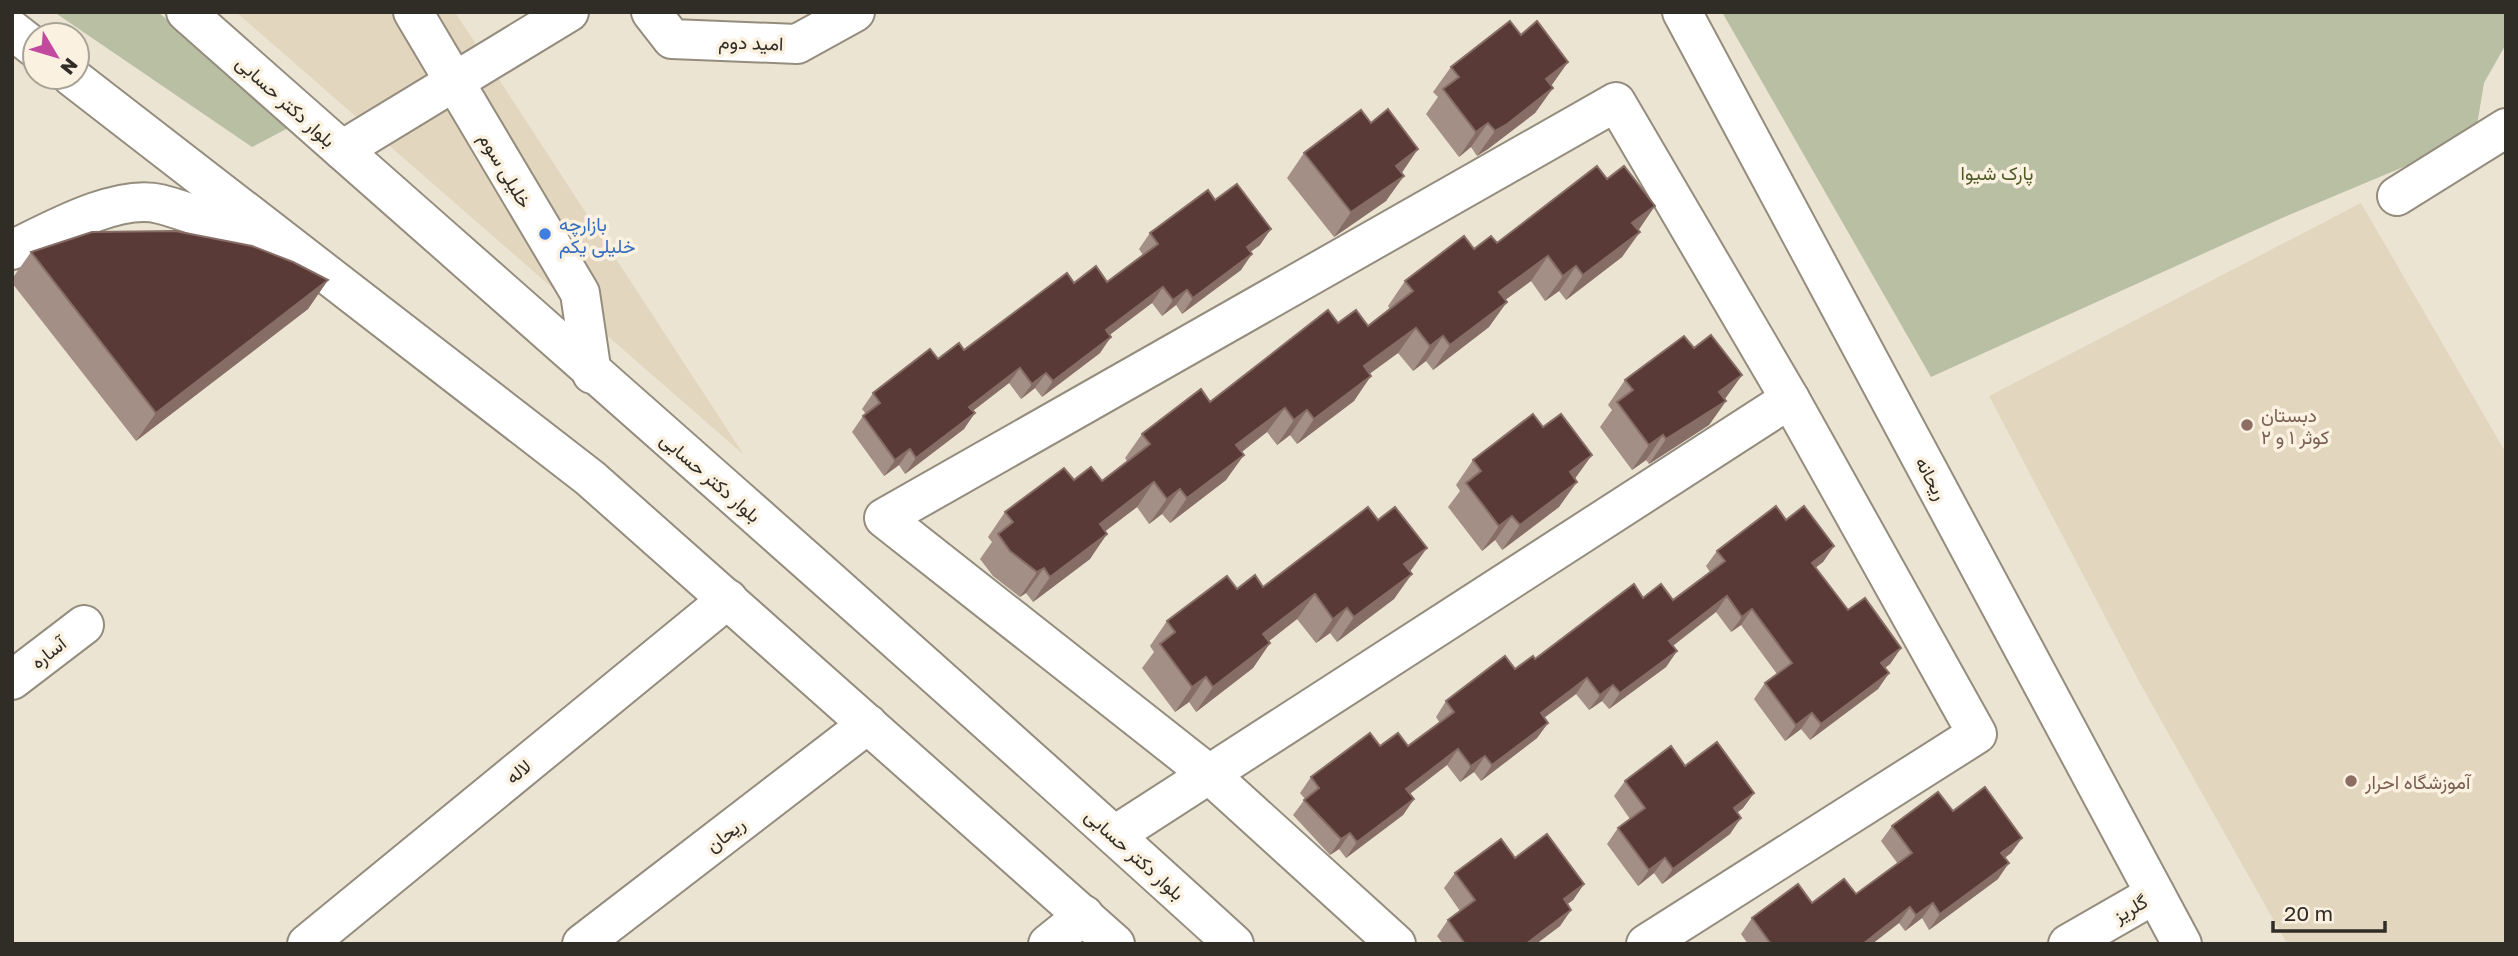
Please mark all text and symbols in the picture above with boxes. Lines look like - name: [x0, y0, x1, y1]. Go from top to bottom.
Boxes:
- north arrow: [21, 21, 91, 91]
- street label: امید دوم: [718, 29, 784, 57]
- street label: بلوار دکتر حسابی: [231, 50, 340, 152]
- text: N: [56, 54, 83, 80]
- street label: خلیلی سوم: [473, 128, 537, 213]
- park label: پارک شیوا: [1961, 161, 2033, 187]
- place label: بازارچه خلیلی یکم: [559, 212, 635, 259]
- marker: بازارچه خلیلی یکم: [537, 226, 553, 242]
- place label: دبستان کوثر ۱ و ۲: [2261, 403, 2329, 449]
- marker: دبستان کوثر ۱ و ۲: [2239, 417, 2255, 433]
- street label: بلوار دکتر حسابی: [655, 427, 766, 528]
- street label: ریحانه: [1910, 452, 1953, 504]
- street label: آساره: [26, 630, 72, 674]
- street label: لاله: [501, 754, 535, 788]
- place label: آموزشگاه احرار: [2364, 770, 2472, 794]
- marker: آموزشگاه احرار: [2343, 773, 2359, 789]
- street label: بلوار دکتر حسابی: [1080, 803, 1189, 905]
- street label: ریحان: [701, 812, 750, 857]
- street label: گلریز: [2108, 889, 2152, 928]
- scale bar: [2273, 890, 2385, 934]
- text: 20 m: [2284, 900, 2333, 926]

